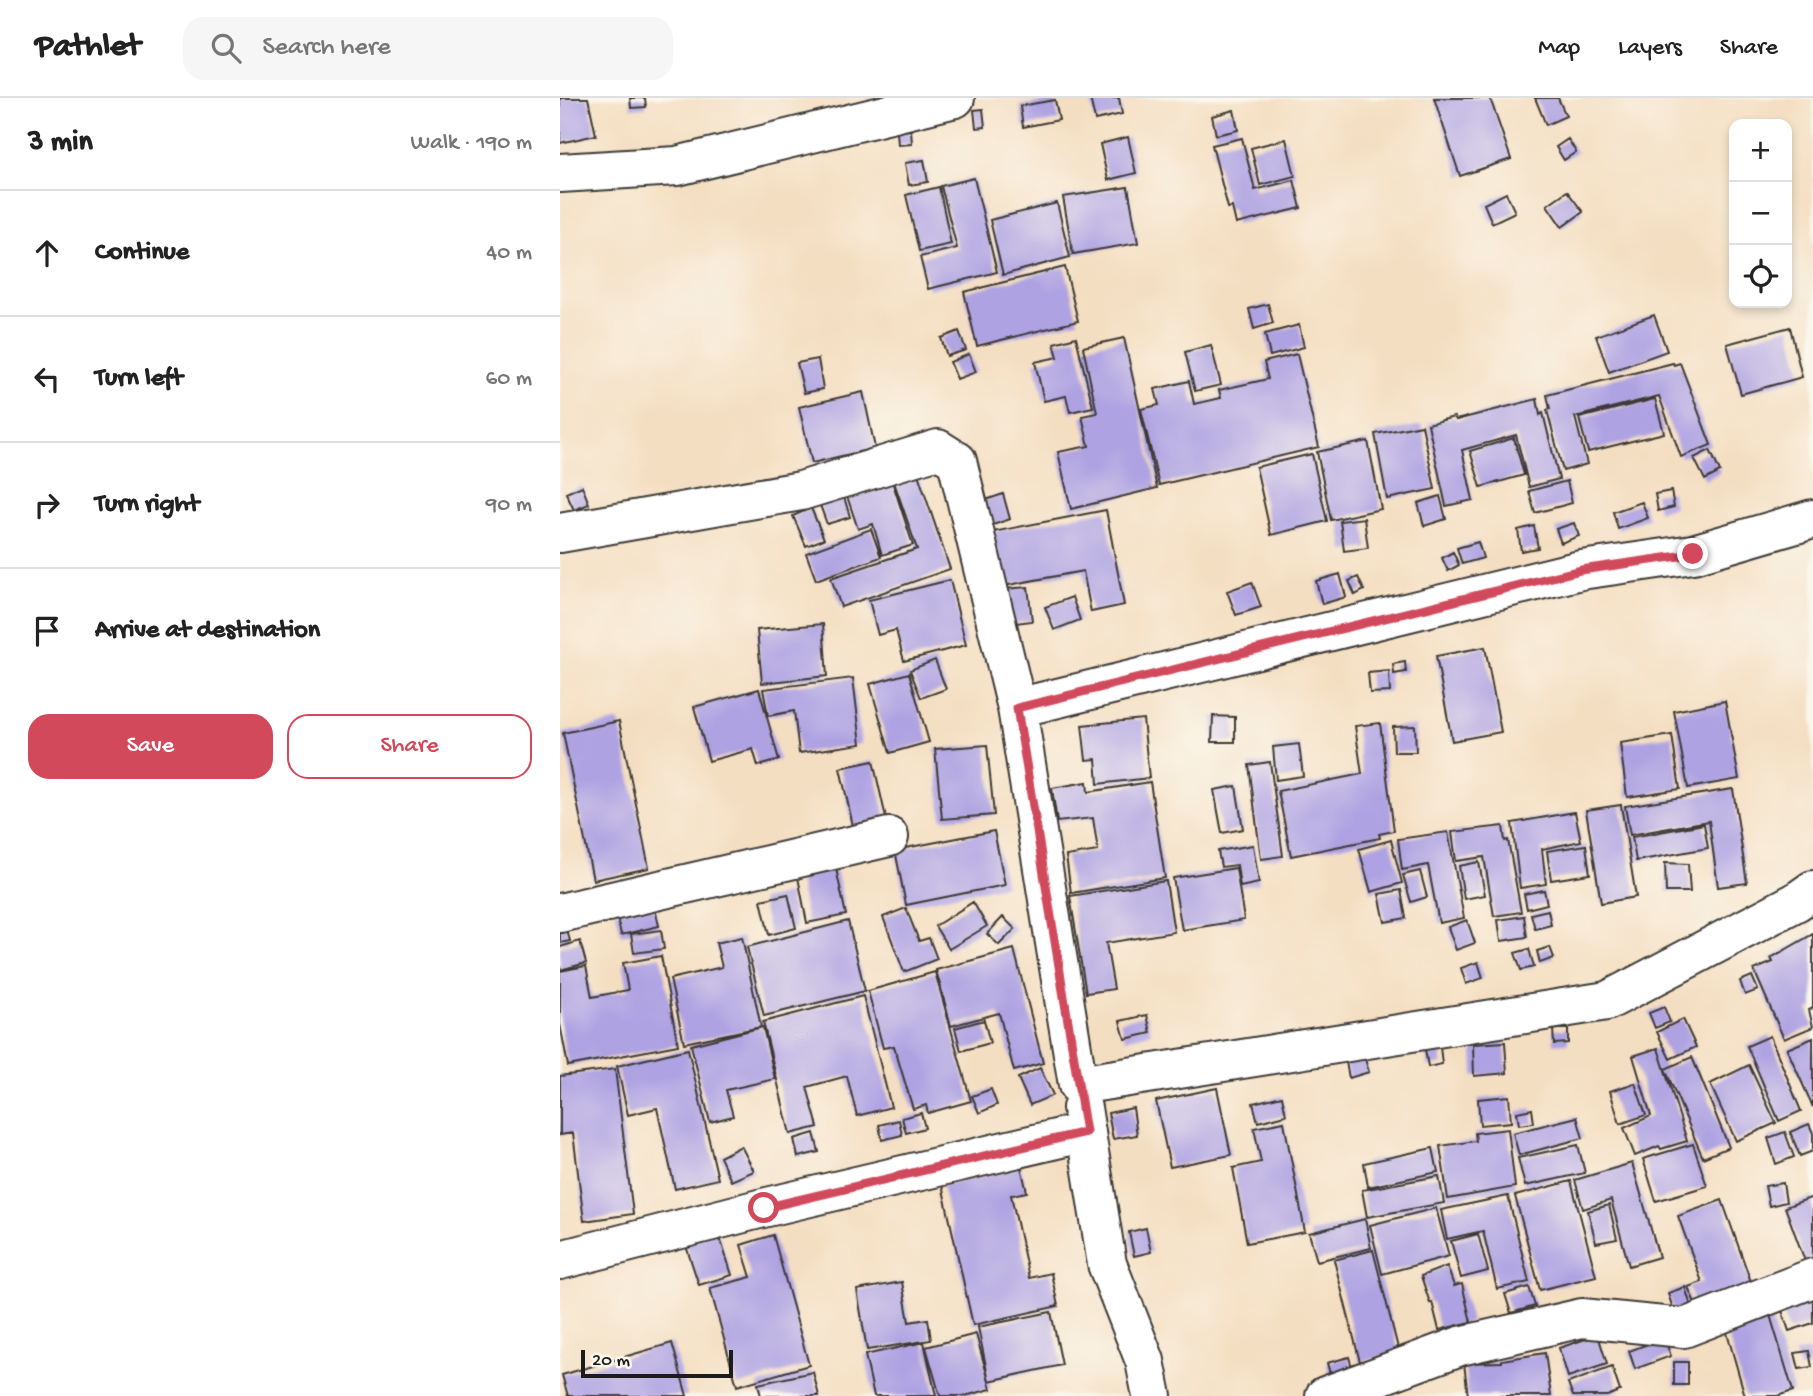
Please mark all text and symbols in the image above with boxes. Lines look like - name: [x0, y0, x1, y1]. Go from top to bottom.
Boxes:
- search box: [183, 17, 673, 80]
- text: Pathlet: [35, 29, 141, 67]
- icon: search: [207, 29, 245, 67]
- text: Search here: [263, 33, 391, 64]
- text: Map: [1538, 34, 1580, 63]
- text: Layers: [1618, 34, 1682, 63]
- text: Share: [1720, 34, 1778, 63]
- map controls: [1729, 119, 1792, 308]
- button: +: [1729, 119, 1792, 182]
- text: 3 min: [28, 126, 93, 161]
- text: Walk · 190 m: [411, 130, 532, 157]
- button: −: [1729, 182, 1792, 245]
- icon: ahead: [28, 234, 66, 272]
- text: Continue: [95, 238, 189, 269]
- text: 40 m: [486, 240, 532, 267]
- button: locate: [1729, 245, 1792, 308]
- icon: left: [28, 360, 66, 398]
- text: Turn left: [95, 364, 183, 395]
- text: 60 m: [486, 366, 532, 393]
- icon: right: [28, 486, 66, 524]
- text: Turn right: [95, 490, 199, 521]
- text: 90 m: [486, 492, 532, 519]
- route end: [1677, 538, 1708, 569]
- icon: arrive: [28, 612, 66, 650]
- text: Arrive at destination: [95, 616, 320, 647]
- button: Save: [28, 714, 273, 779]
- button: Share: [287, 714, 532, 779]
- route start: [748, 1192, 779, 1223]
- scale bar: [581, 1347, 733, 1379]
- text: 20 m: [592, 1350, 630, 1373]

